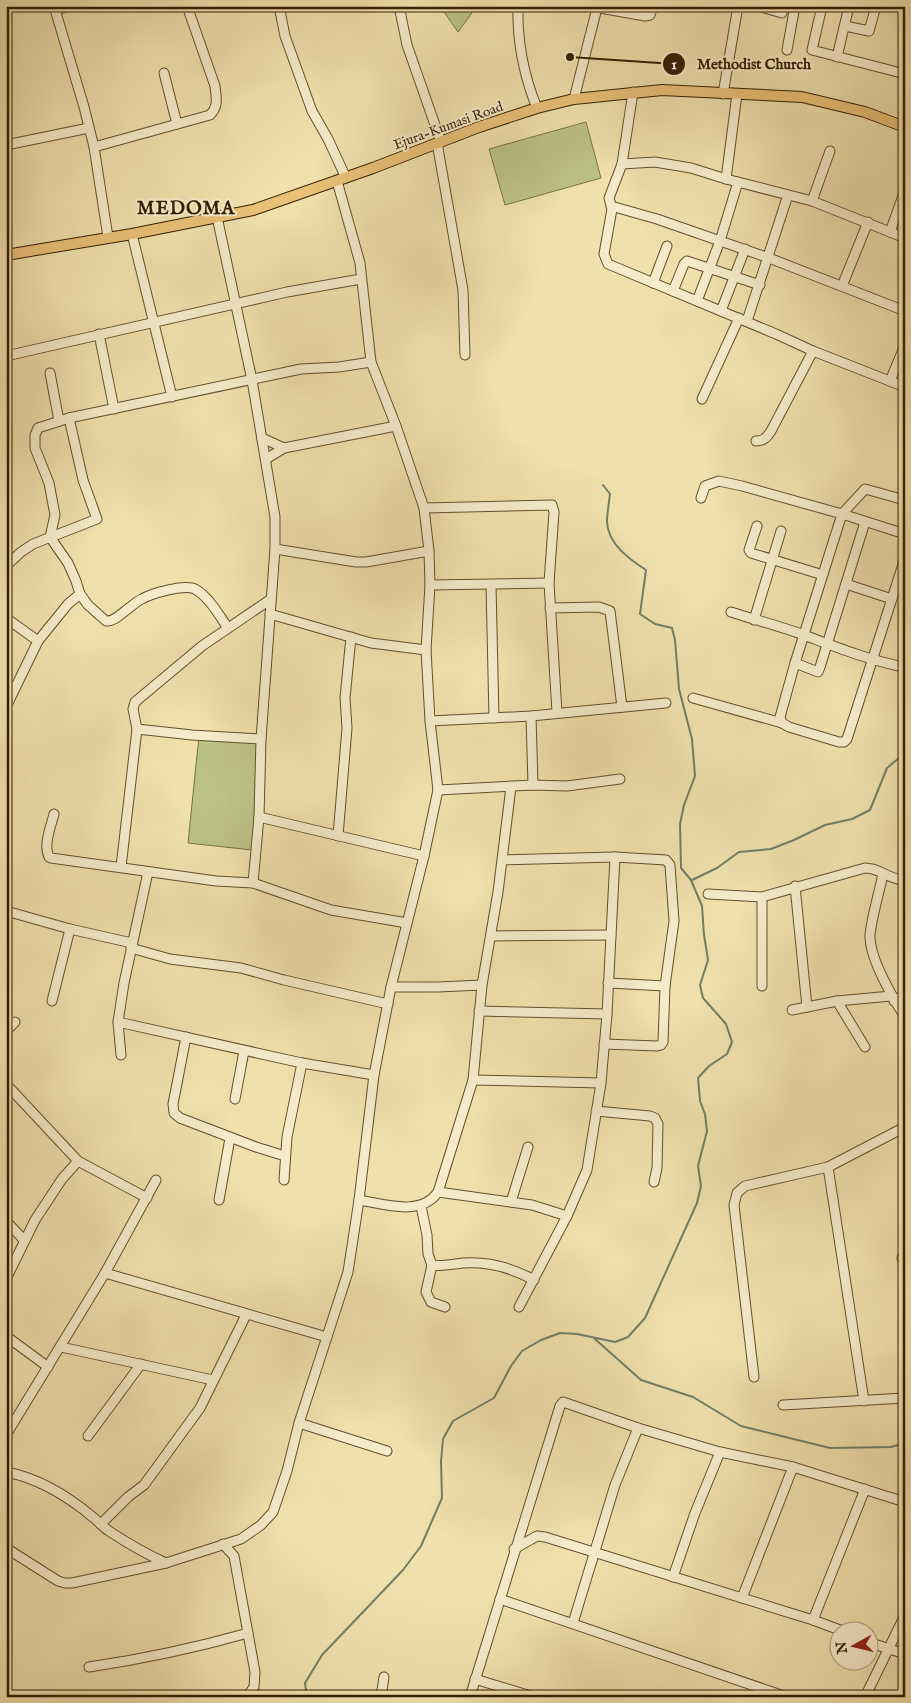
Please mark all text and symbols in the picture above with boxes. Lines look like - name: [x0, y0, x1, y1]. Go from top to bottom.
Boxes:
- callout: Methodist Church: [662, 49, 821, 79]
- text: 1: [671, 55, 677, 74]
- text: Methodist Church: [697, 55, 812, 74]
- street label: Ejura-Kumasi Road: [391, 98, 506, 154]
- district label: MEDOMA: [137, 197, 235, 221]
- north arrow: [828, 1620, 878, 1670]
- text: N: [832, 1640, 852, 1656]

